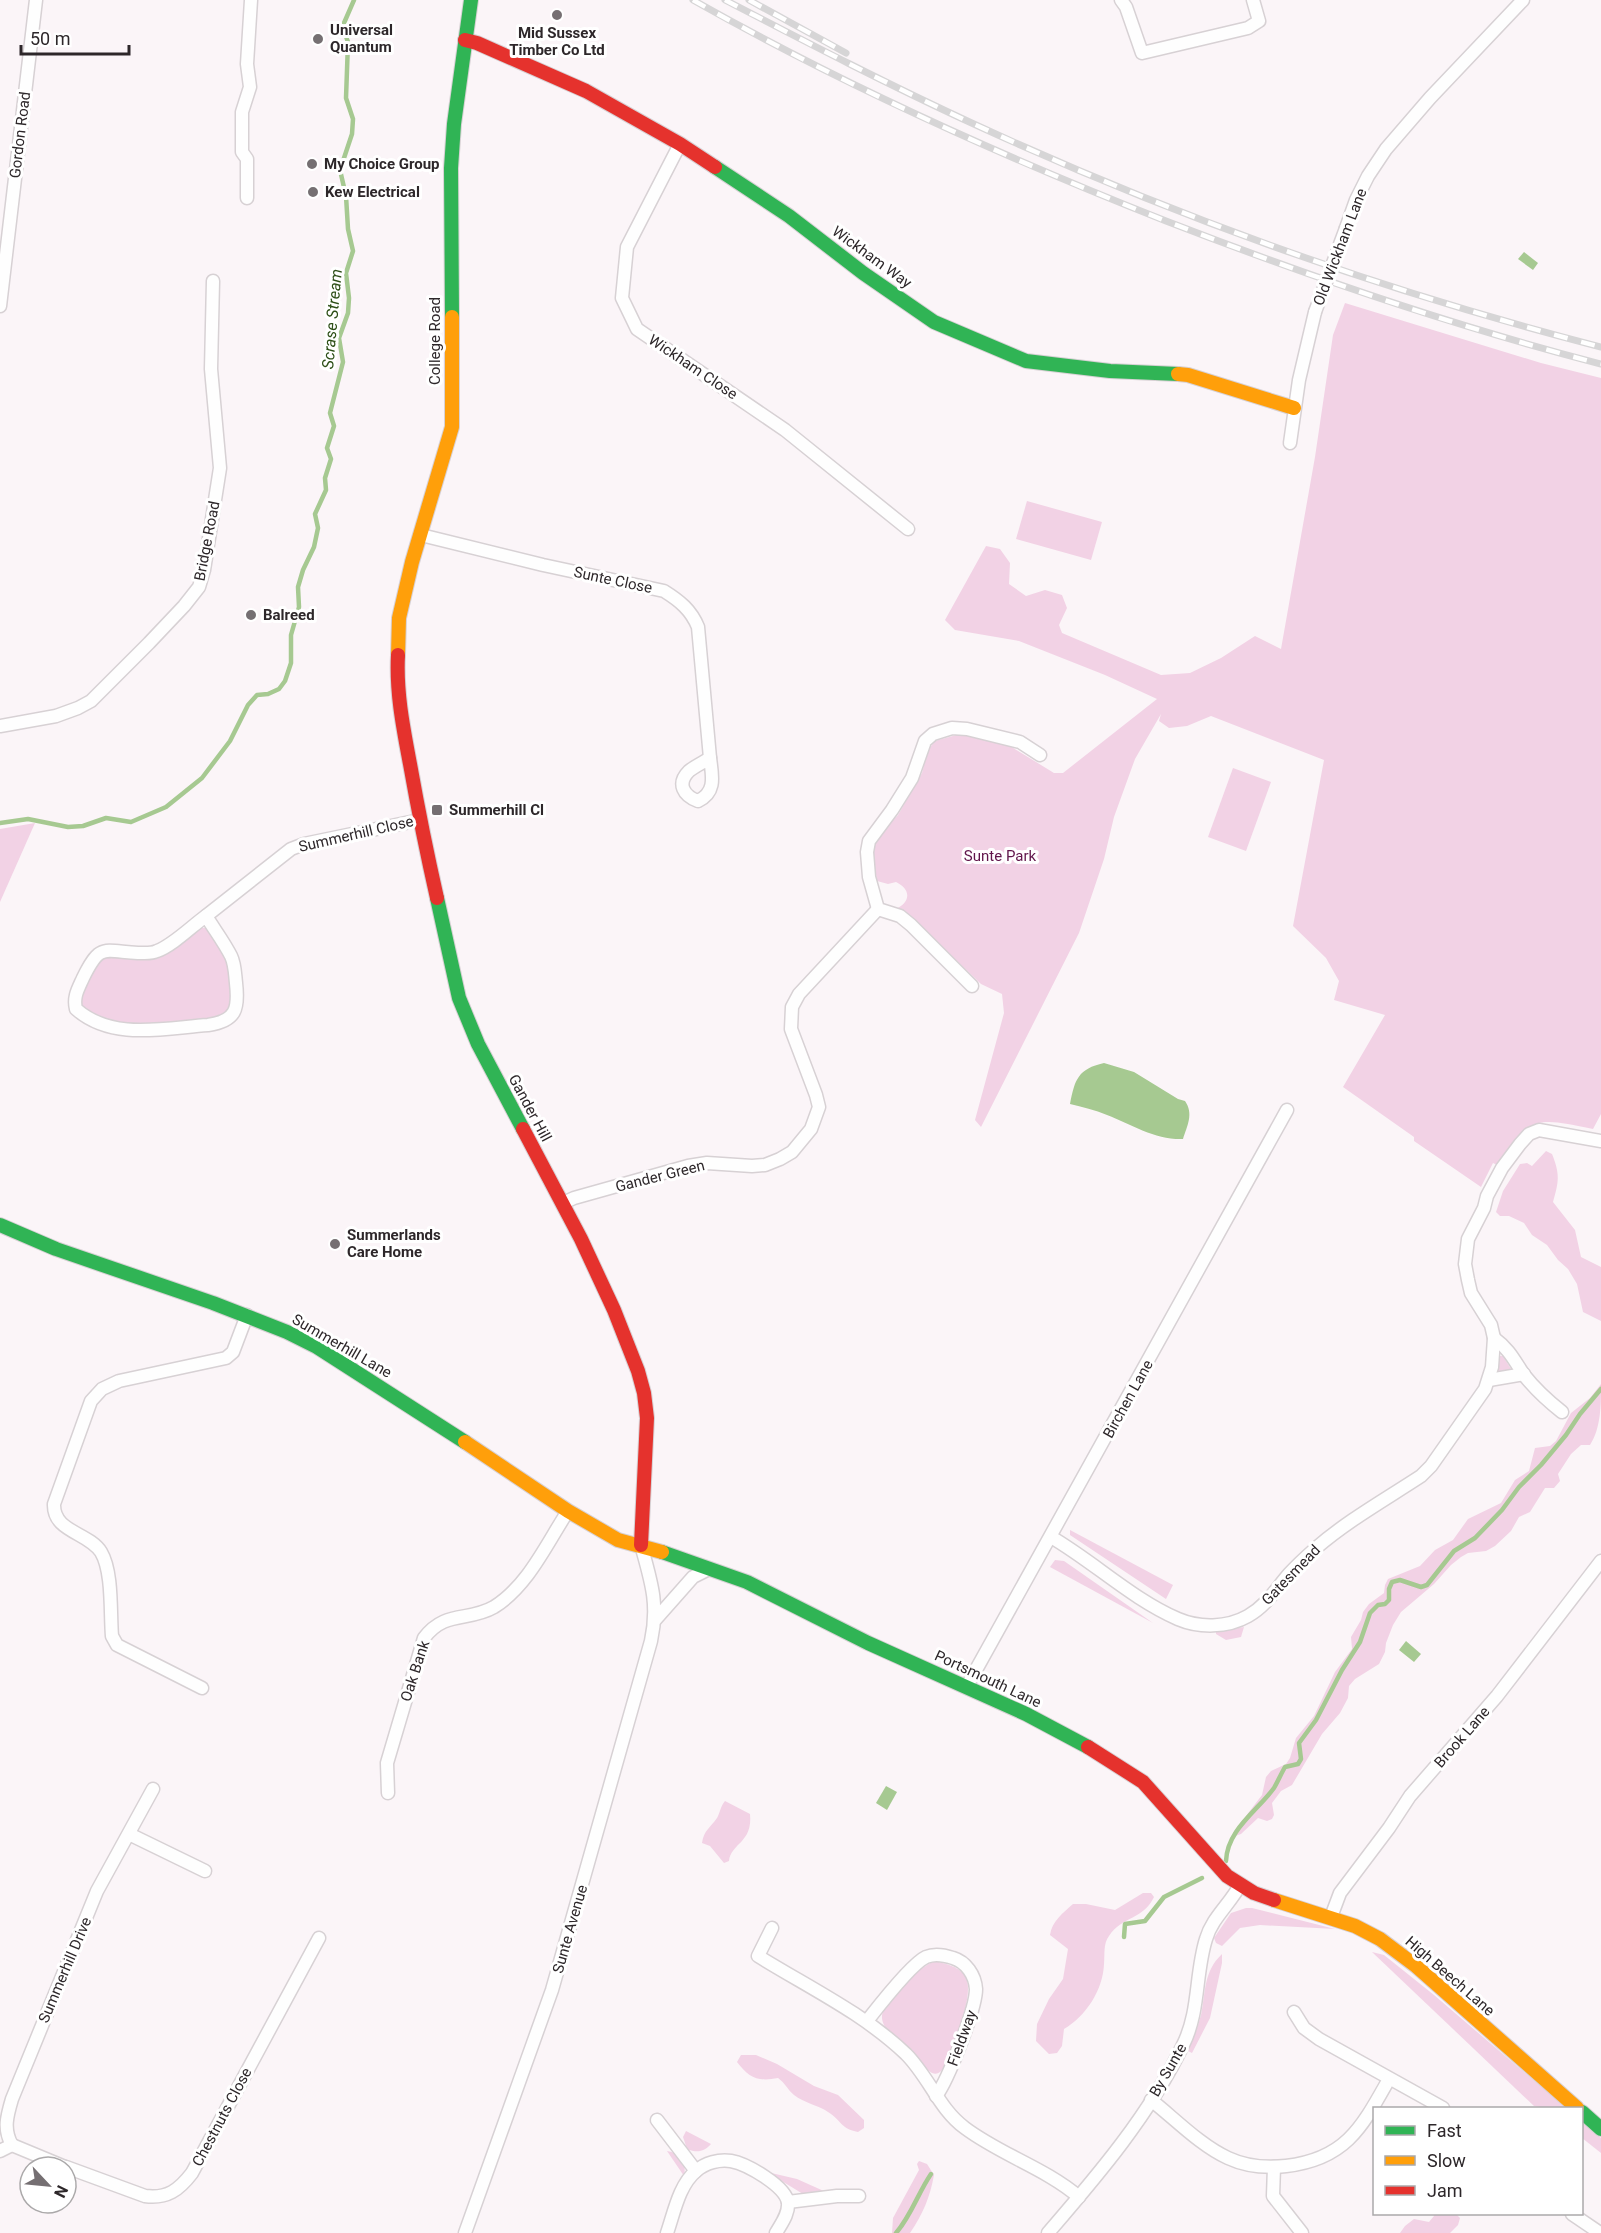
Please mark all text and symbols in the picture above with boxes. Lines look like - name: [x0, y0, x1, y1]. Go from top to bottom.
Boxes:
- marker: Mid Sussex Timber Co Ltd: [550, 8, 564, 22]
- scale bar: [21, 18, 129, 56]
- place label: Universal Quantum: [330, 21, 393, 56]
- place label: Mid Sussex Timber Co Ltd: [509, 24, 605, 59]
- text: 50 m: [30, 28, 70, 49]
- marker: Universal Quantum: [311, 32, 325, 46]
- street label: Gordon Road: [6, 91, 34, 179]
- place label: My Choice Group: [324, 155, 440, 173]
- marker: My Choice Group: [305, 157, 319, 171]
- place label: Kew Electrical: [325, 183, 420, 201]
- marker: Kew Electrical: [306, 185, 320, 199]
- street label: Old Wickham Lane: [1309, 186, 1371, 308]
- street label: Wickham Way: [829, 222, 915, 292]
- water label: Scrase Stream: [318, 268, 346, 370]
- street label: College Road: [426, 297, 444, 385]
- street label: Wickham Close: [645, 331, 741, 403]
- street label: Bridge Road: [190, 499, 224, 583]
- street label: Sunte Close: [572, 563, 654, 597]
- place label: Balreed: [263, 606, 315, 624]
- marker: Balreed: [244, 608, 258, 622]
- place label: Summerhill Cl: [449, 801, 544, 819]
- marker: Summerhill Cl: [430, 803, 444, 817]
- street label: Summerhill Close: [297, 812, 415, 856]
- park label: Sunte Park: [964, 847, 1037, 865]
- street label: Gander Hill: [505, 1071, 555, 1145]
- street label: Gander Green: [614, 1156, 706, 1196]
- place label: Summerlands Care Home: [347, 1226, 441, 1261]
- marker: Summerlands Care Home: [328, 1237, 342, 1251]
- street label: Summerhill Lane: [289, 1310, 395, 1382]
- street label: Birchen Lane: [1099, 1357, 1157, 1441]
- street label: Gatesmead: [1258, 1541, 1324, 1609]
- street label: Oak Bank: [397, 1638, 433, 1704]
- street label: Portsmouth Lane: [932, 1646, 1044, 1712]
- street label: Brook Lane: [1431, 1703, 1493, 1771]
- street label: Sunte Avenue: [549, 1883, 591, 1975]
- street label: Summerhill Drive: [35, 1914, 95, 2026]
- street label: High Beech Lane: [1402, 1932, 1498, 2020]
- street label: Fieldway: [944, 2007, 980, 2069]
- street label: By Sunte: [1146, 2040, 1190, 2100]
- street label: Chestnuts Close: [188, 2065, 256, 2169]
- legend: [1373, 2107, 1583, 2215]
- text: Fast: [1427, 2120, 1462, 2141]
- text: Slow: [1427, 2150, 1466, 2171]
- north arrow: [18, 2155, 78, 2215]
- text: Jam: [1427, 2180, 1463, 2201]
- text: N: [50, 2182, 72, 2201]

